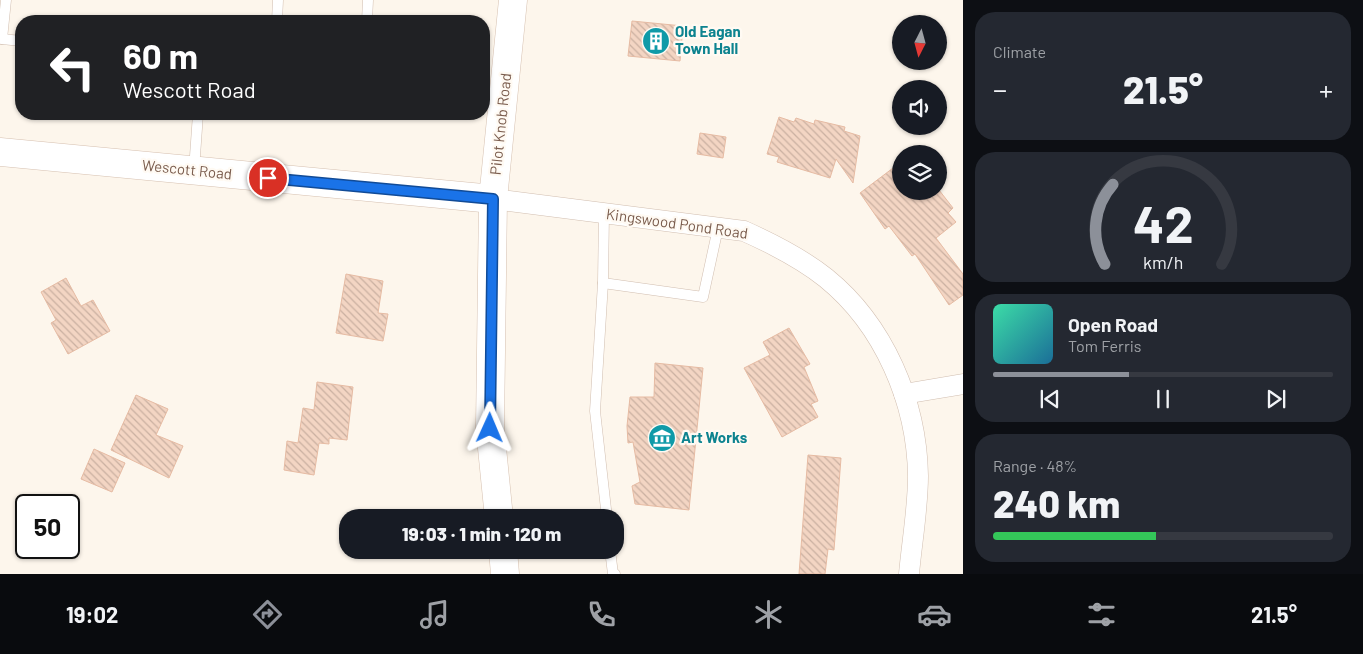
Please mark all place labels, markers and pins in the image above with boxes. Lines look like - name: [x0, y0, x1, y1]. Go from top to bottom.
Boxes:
- place label: Old Eagan Town Hall: [675, 22, 741, 57]
- building icon: Old Eagan Town Hall: [641, 26, 671, 56]
- pin: [247, 157, 289, 199]
- museum icon: Art Works: [647, 423, 677, 453]
- place label: Art Works: [681, 428, 748, 446]

